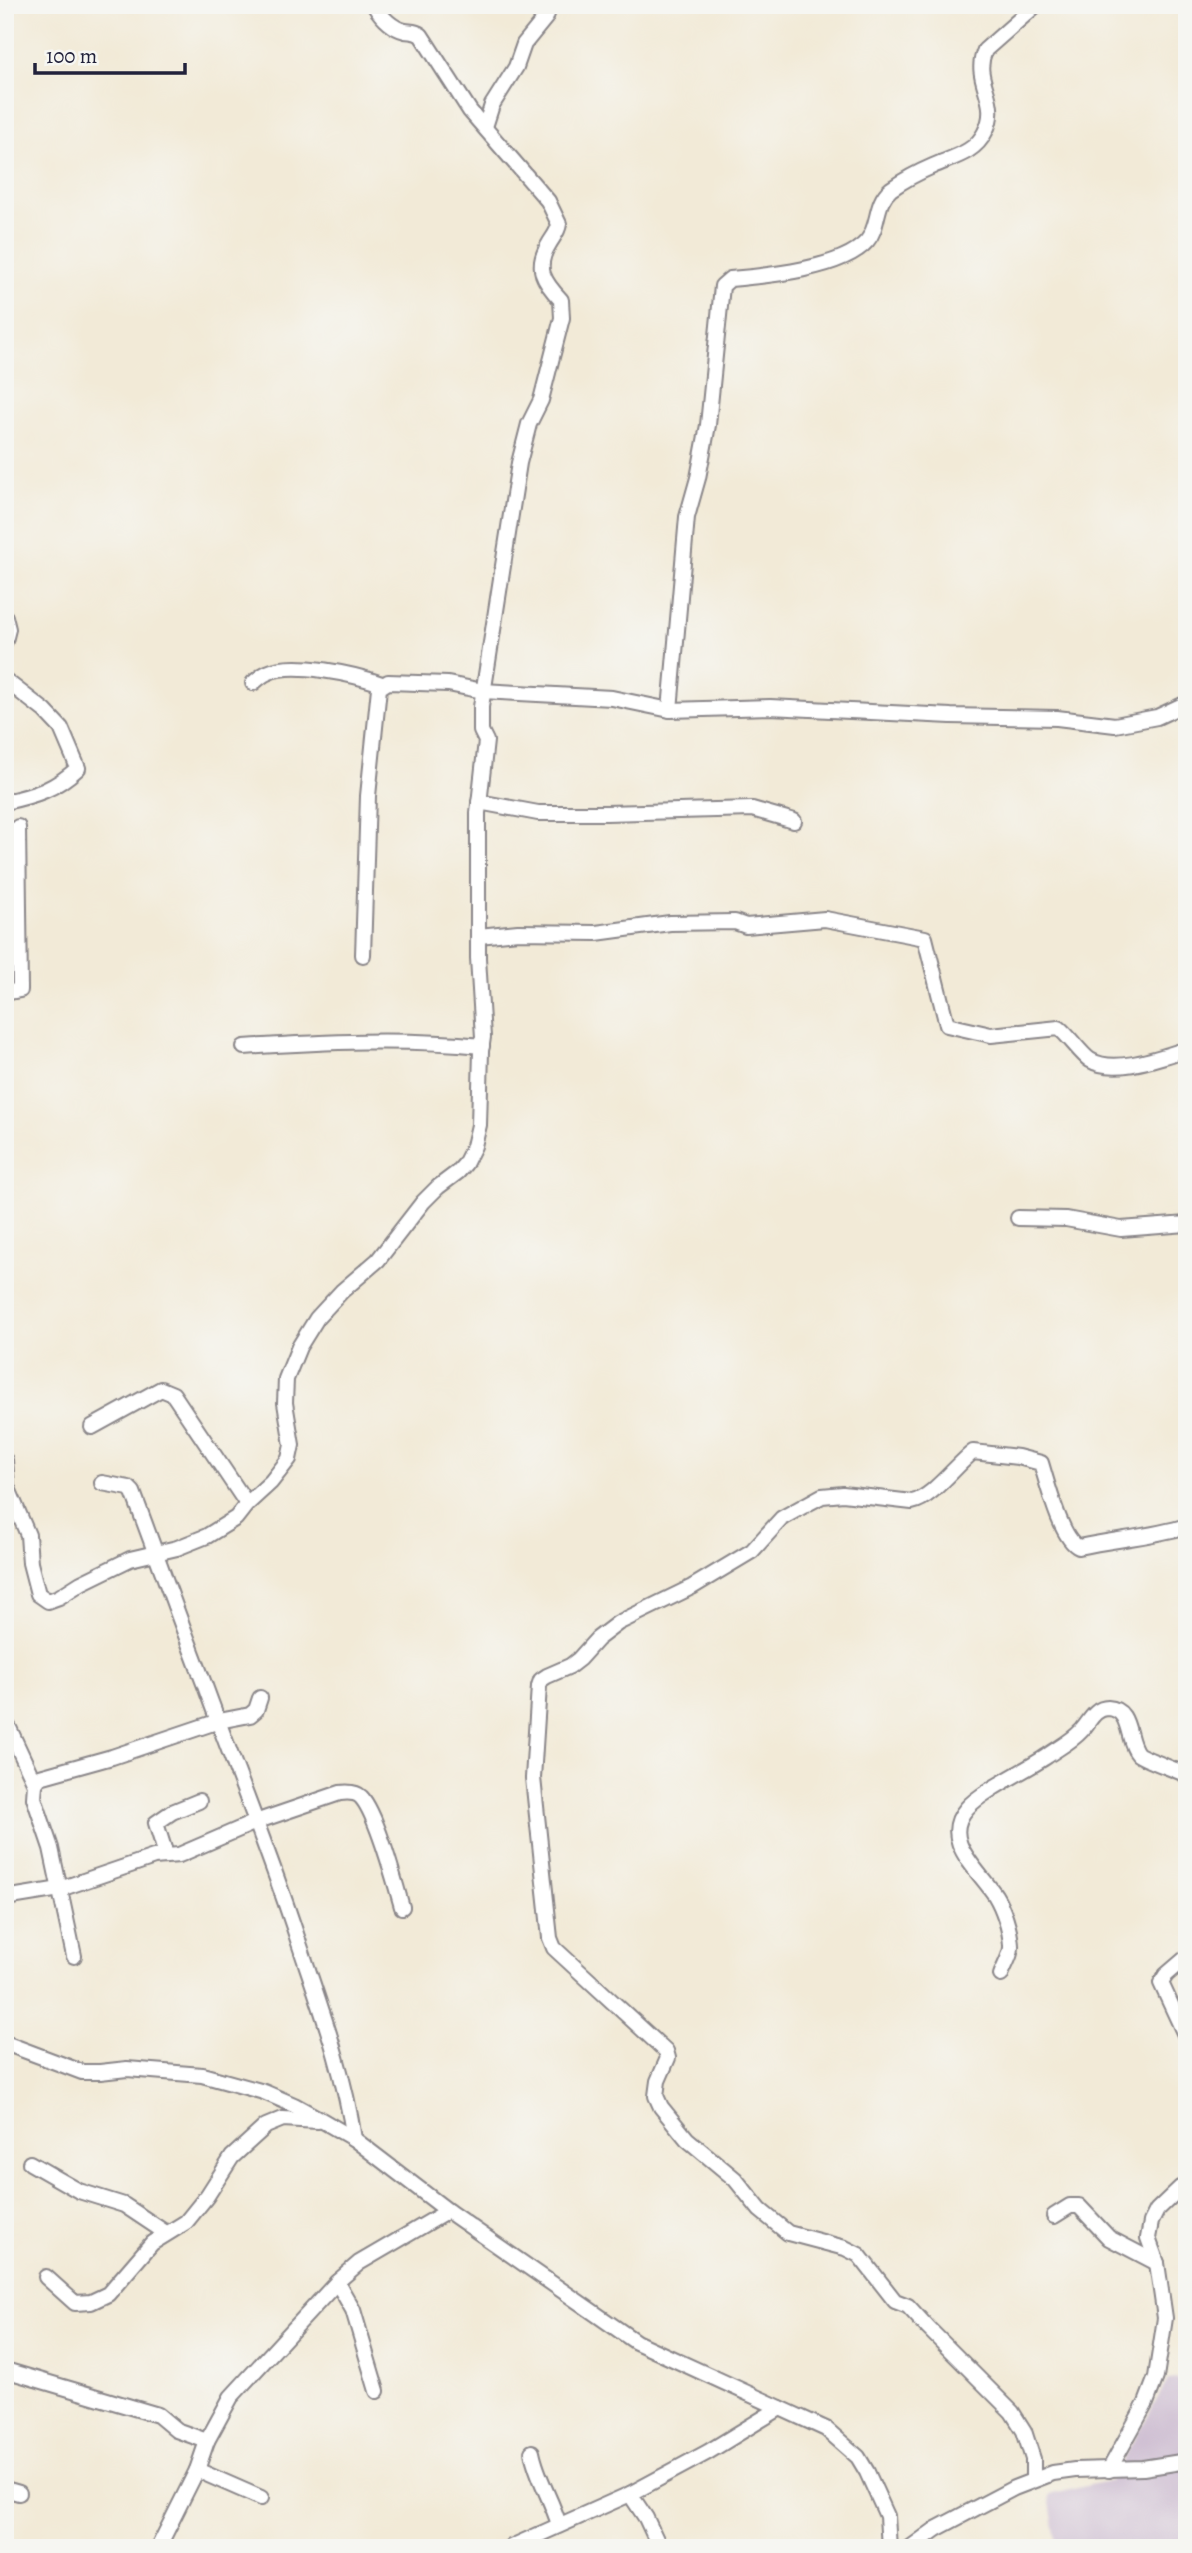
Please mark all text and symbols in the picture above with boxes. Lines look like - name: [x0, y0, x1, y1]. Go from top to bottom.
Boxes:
- scale bar: [35, 32, 186, 76]
- text: 100 m: [46, 42, 97, 70]

